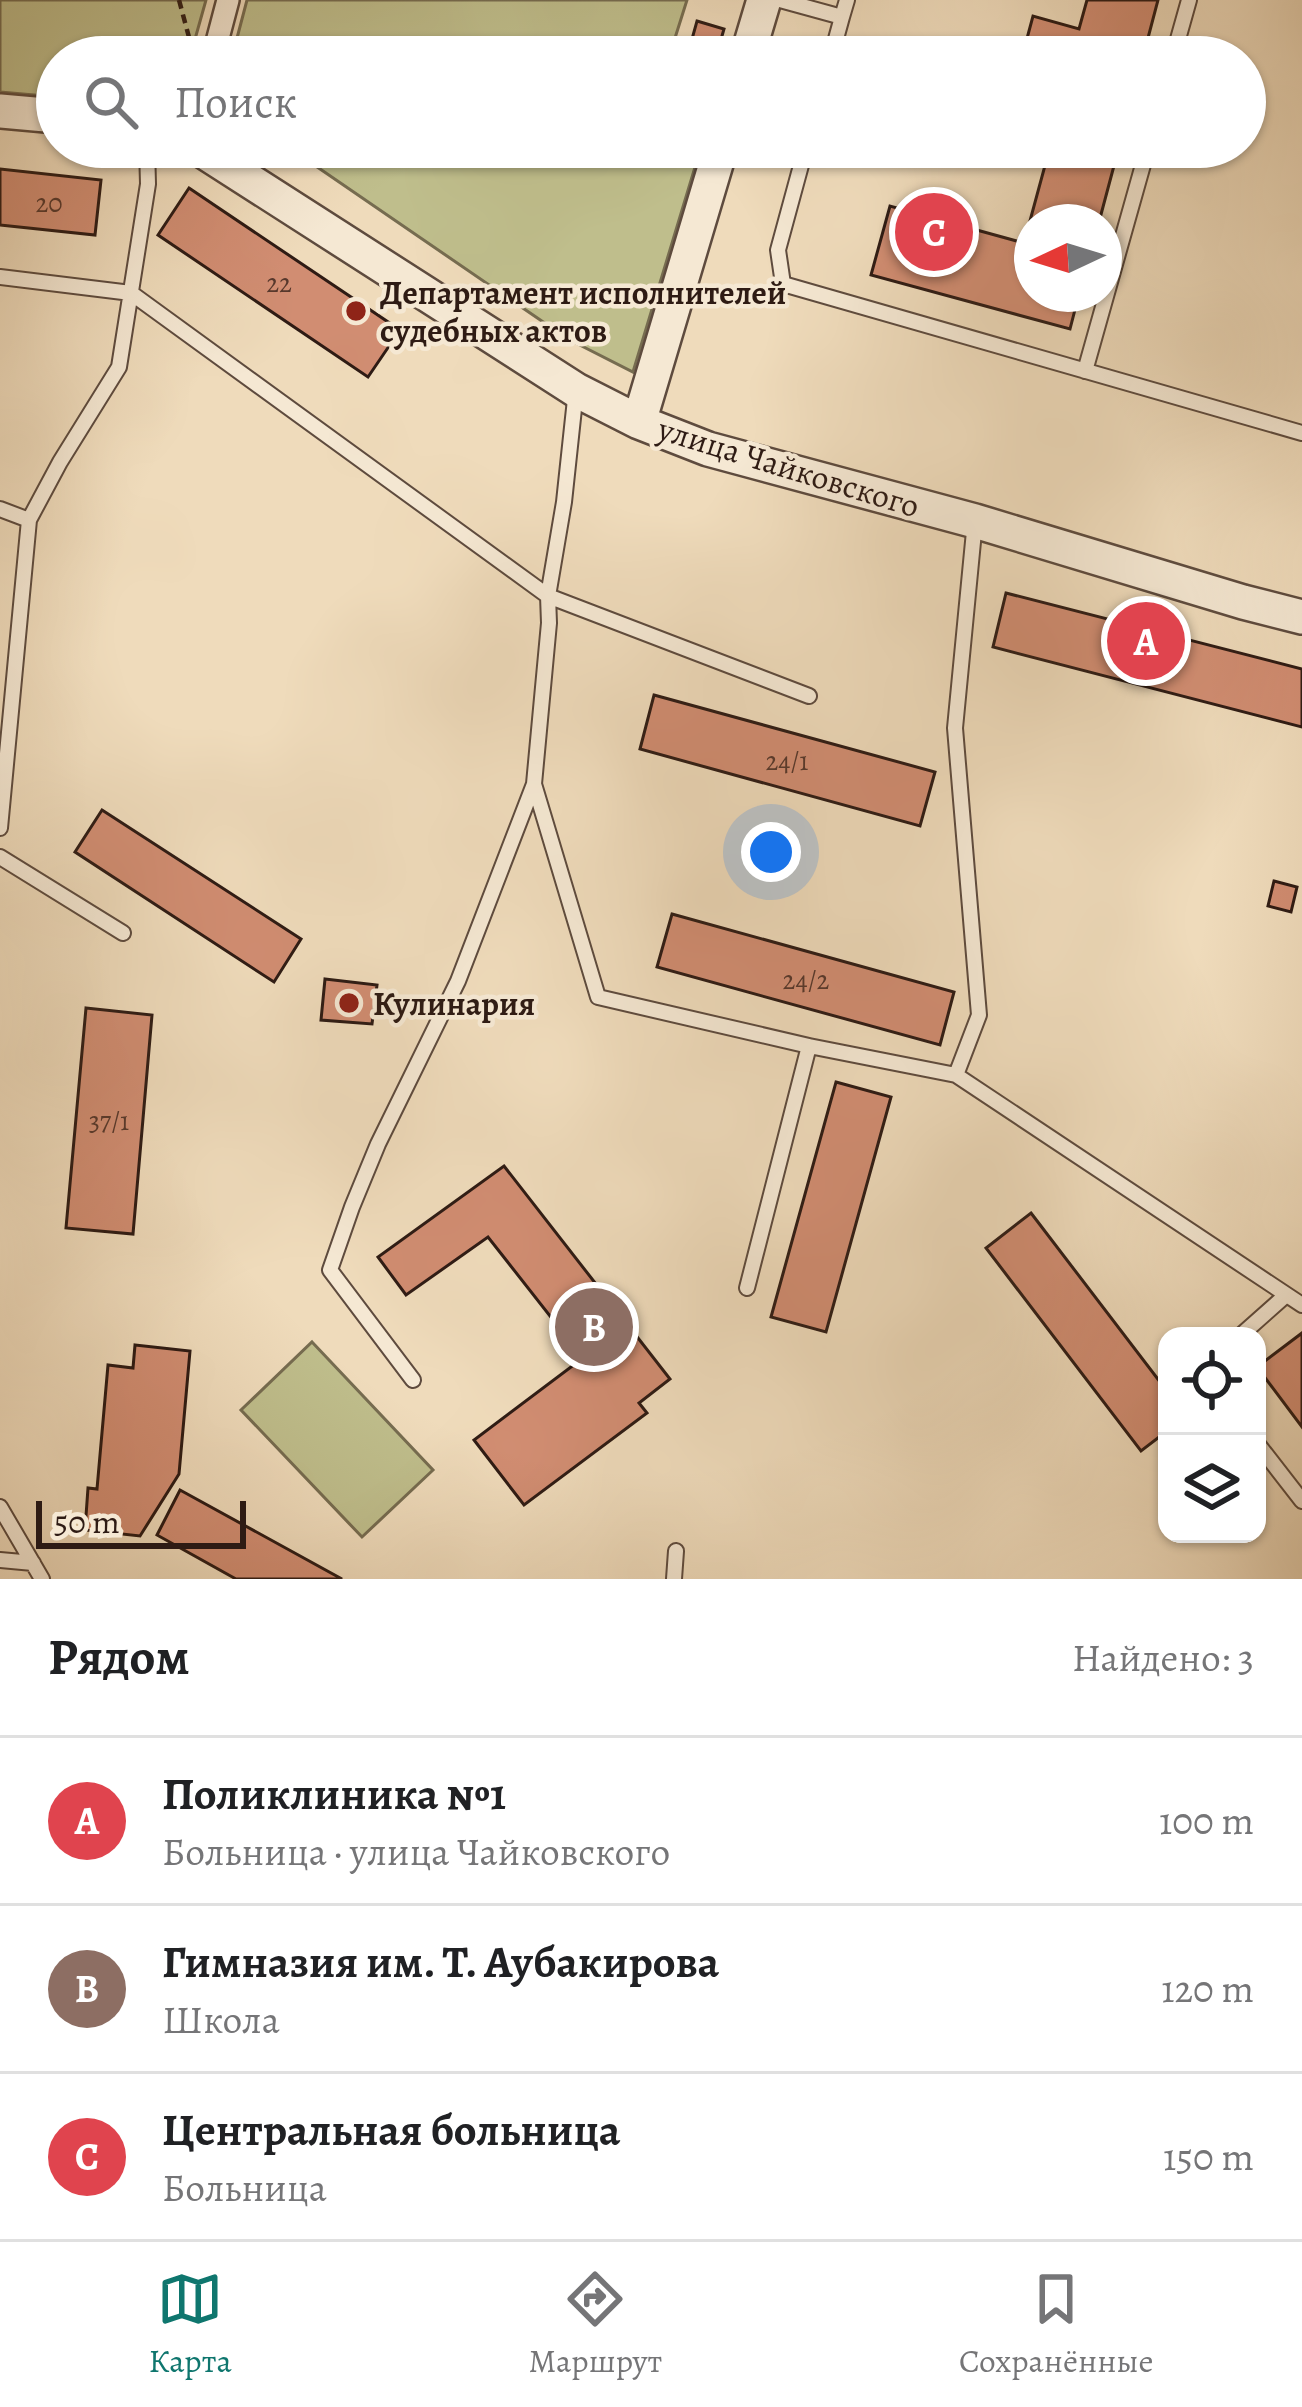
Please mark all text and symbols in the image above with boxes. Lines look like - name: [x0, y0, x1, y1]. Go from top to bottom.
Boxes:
- search box: [36, 36, 1266, 168]
- icon: search: [78, 69, 144, 135]
- text: Поиск: [174, 71, 297, 133]
- house number: 20: [35, 185, 63, 221]
- pin: C: [895, 187, 973, 277]
- north arrow: [1014, 204, 1122, 312]
- house number: 22: [266, 265, 292, 301]
- place label: Департамент исполнителей судебных актов: [380, 270, 786, 353]
- marker: Департамент исполнителей судебных актов: [343, 298, 369, 324]
- street label: улица Чайковского: [652, 406, 925, 528]
- pin: A: [1107, 596, 1185, 686]
- house number: 24/1: [765, 743, 809, 779]
- your location: [741, 822, 801, 882]
- house number: 24/2: [783, 962, 830, 998]
- place label: Кулинария: [373, 981, 535, 1026]
- marker: Кулинария: [336, 990, 362, 1016]
- house number: 37/1: [89, 1103, 129, 1139]
- pin: B: [555, 1282, 633, 1372]
- map controls: [1158, 1327, 1266, 1543]
- button: locate: [1158, 1327, 1266, 1435]
- button: layers: [1158, 1435, 1266, 1543]
- scale bar: [36, 1495, 246, 1548]
- text: 50 m: [54, 1499, 120, 1544]
- text: Рядом: [48, 1622, 190, 1692]
- text: Найдено: 3: [1072, 1631, 1254, 1684]
- text: Поликлиника №1: [162, 1763, 506, 1825]
- text: A: [75, 1794, 99, 1847]
- text: 100 m: [1159, 1794, 1254, 1847]
- text: Больница · улица Чайковского: [162, 1825, 670, 1878]
- text: Гимназия им. Т. Аубакирова: [162, 1931, 719, 1993]
- text: B: [75, 1962, 99, 2015]
- text: 120 m: [1161, 1962, 1254, 2015]
- text: Школа: [162, 1993, 280, 2046]
- text: Центральная больница: [162, 2099, 620, 2161]
- text: C: [75, 2130, 99, 2183]
- text: 150 m: [1163, 2130, 1254, 2183]
- text: Больница: [162, 2161, 327, 2214]
- tab: Карта: [148, 2266, 232, 2383]
- tab: Маршрут: [528, 2266, 662, 2383]
- tab: Сохранённые: [959, 2266, 1154, 2383]

